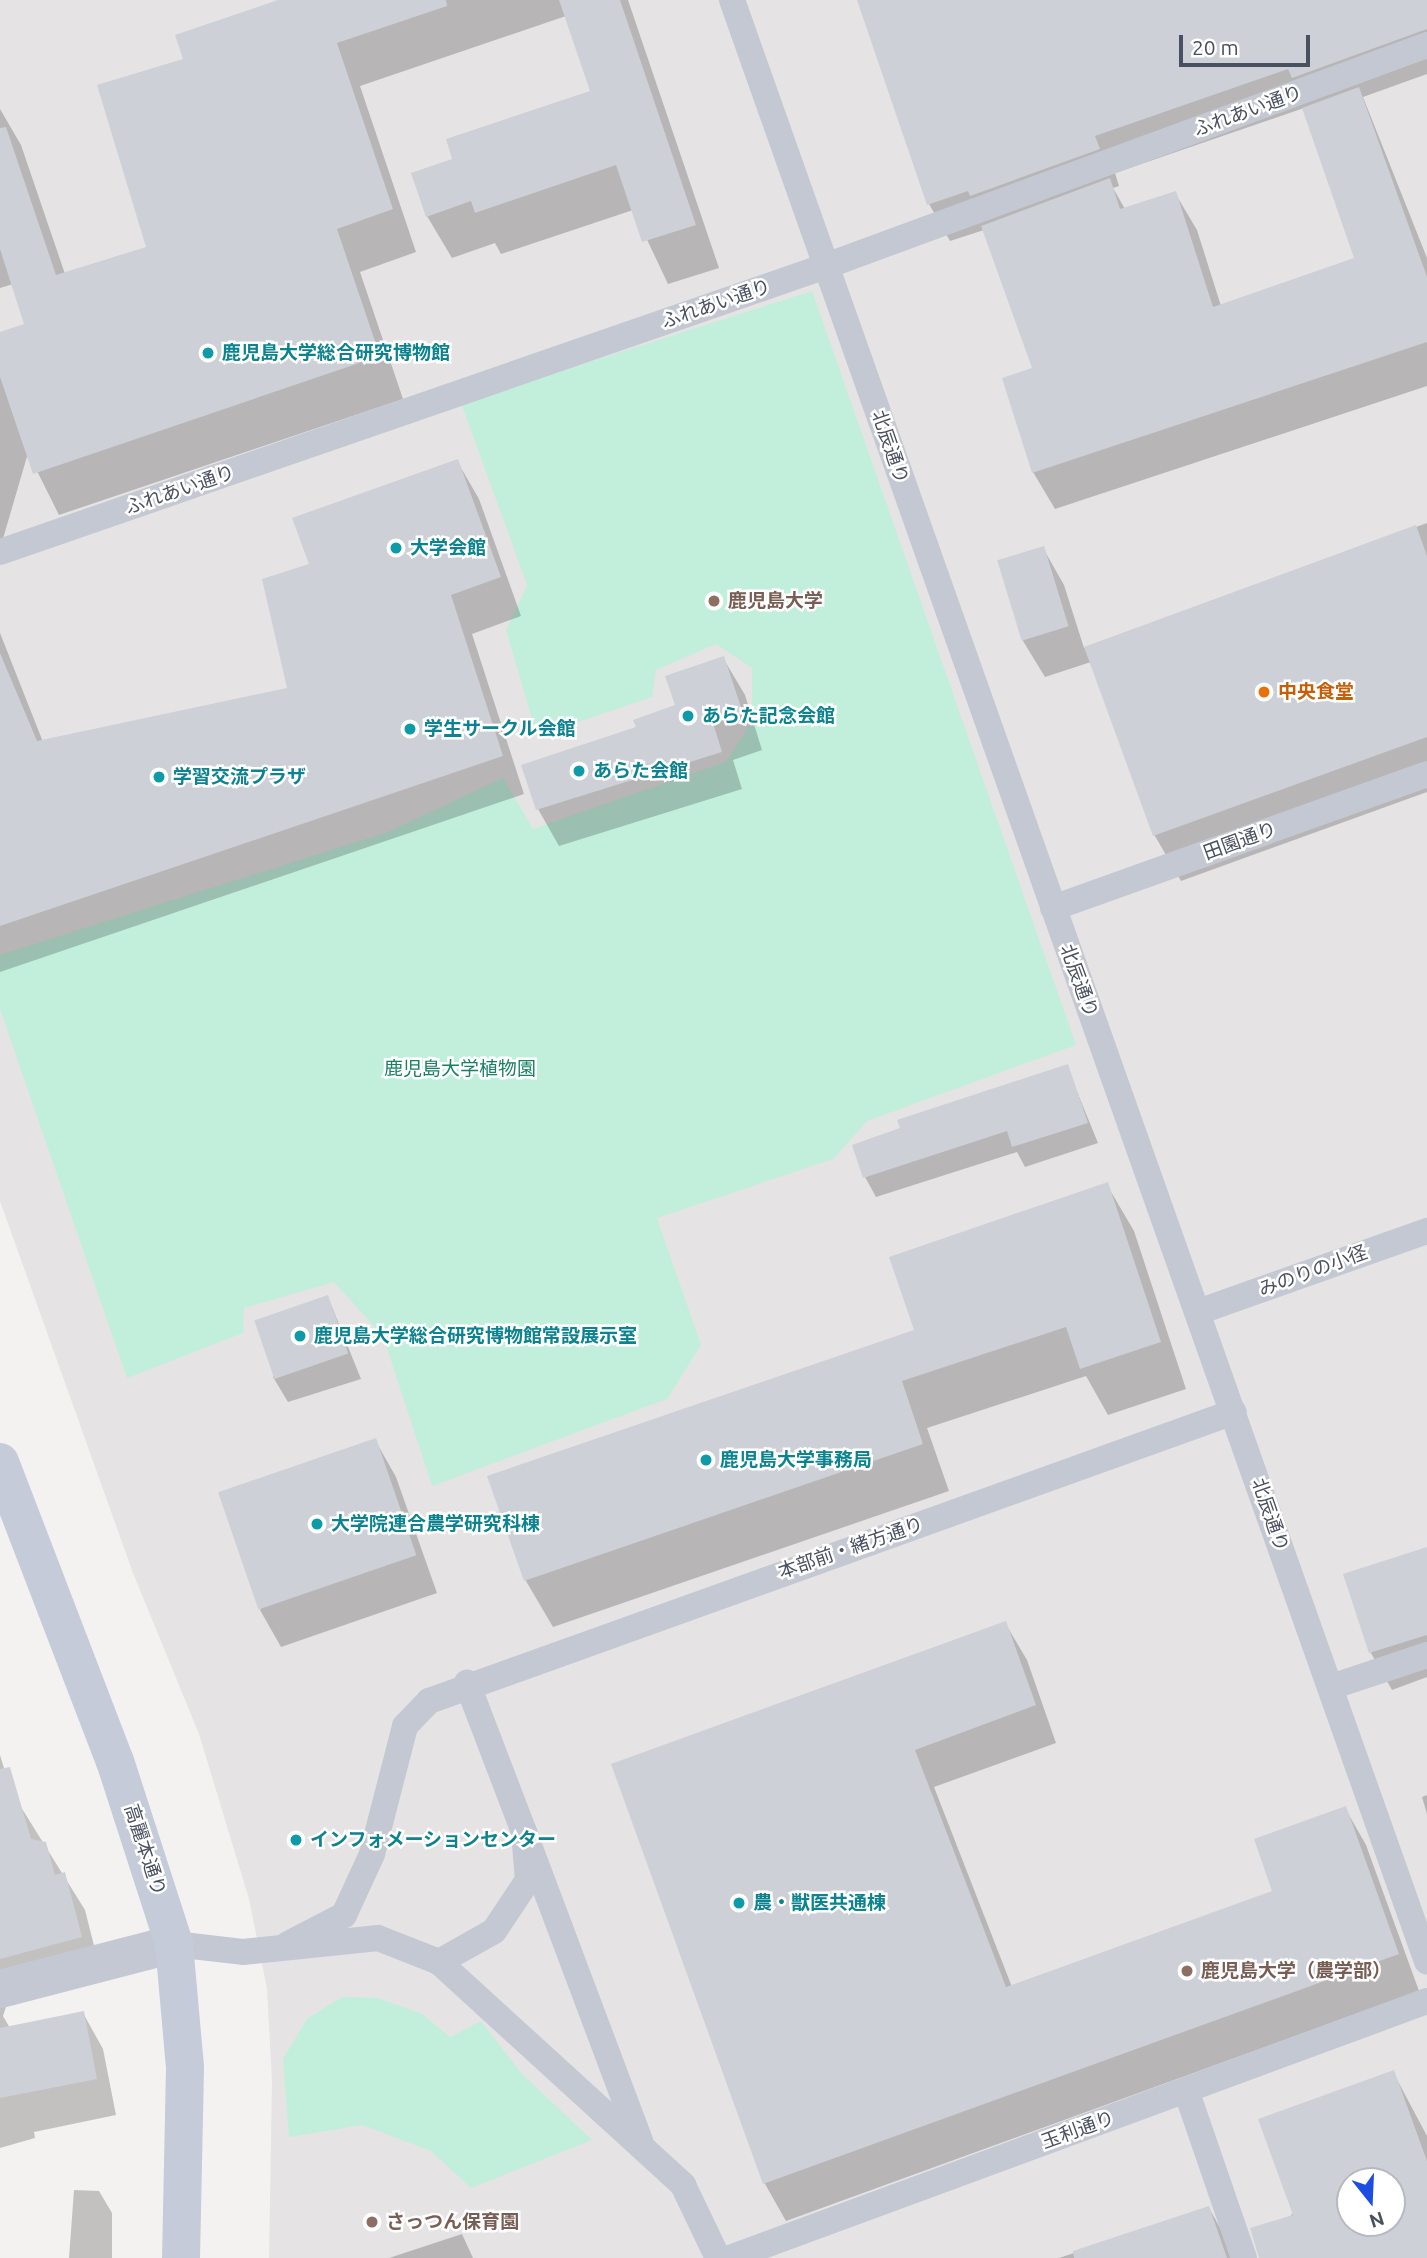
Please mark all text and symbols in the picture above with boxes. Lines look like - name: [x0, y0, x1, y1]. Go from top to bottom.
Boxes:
- scale bar: [1182, 21, 1313, 65]
- text: 20 m: [1192, 35, 1239, 59]
- street label: ふれあい通り: [1191, 81, 1305, 141]
- street label: ふれあい通り: [658, 275, 774, 333]
- place label: 鹿児島大学総合研究博物館: [222, 342, 450, 364]
- marker: 鹿児島大学総合研究博物館: [200, 345, 216, 361]
- street label: 北辰通り: [867, 407, 913, 487]
- street label: ふれあい通り: [122, 461, 238, 519]
- place label: 大学会館: [410, 537, 486, 559]
- marker: 大学会館: [388, 540, 404, 556]
- place label: 鹿児島大学: [728, 590, 823, 612]
- marker: 鹿児島大学: [706, 593, 722, 609]
- place label: 中央食堂: [1278, 681, 1354, 703]
- marker: 中央食堂: [1256, 684, 1272, 700]
- place label: あらた記念会館: [702, 705, 835, 727]
- marker: あらた記念会館: [680, 708, 696, 724]
- place label: 学生サークル会館: [424, 718, 576, 740]
- marker: 学生サークル会館: [402, 721, 418, 737]
- place label: あらた会館: [593, 760, 688, 782]
- marker: あらた会館: [571, 763, 587, 779]
- place label: 学習交流プラザ: [173, 766, 306, 788]
- marker: 学習交流プラザ: [151, 769, 167, 785]
- street label: 田園通り: [1200, 817, 1280, 865]
- street label: 北辰通り: [1055, 941, 1103, 1021]
- park label: 鹿児島大学植物園: [384, 1058, 536, 1080]
- street label: みのりの小径: [1256, 1241, 1370, 1301]
- place label: 鹿児島大学総合研究博物館常設展示室: [314, 1325, 637, 1347]
- marker: 鹿児島大学総合研究博物館常設展示室: [292, 1328, 308, 1344]
- place label: 鹿児島大学事務局: [720, 1449, 872, 1471]
- marker: 鹿児島大学事務局: [698, 1452, 714, 1468]
- street label: 北辰通り: [1247, 1475, 1293, 1555]
- street label: 本部前・緒方通り: [775, 1512, 927, 1584]
- place label: 大学院連合農学研究科棟: [331, 1513, 540, 1535]
- marker: 大学院連合農学研究科棟: [309, 1516, 325, 1532]
- street label: 高麗本通り: [119, 1801, 171, 1899]
- place label: インフォメーションセンター: [310, 1829, 557, 1851]
- marker: インフォメーションセンター: [288, 1832, 304, 1848]
- place label: 農・獣医共通棟: [753, 1892, 886, 1914]
- marker: 農・獣医共通棟: [731, 1895, 747, 1911]
- place label: 鹿児島大学（農学部）: [1201, 1960, 1391, 1982]
- marker: 鹿児島大学（農学部）: [1179, 1963, 1195, 1979]
- street label: 玉利通り: [1038, 2106, 1118, 2154]
- north arrow: [1336, 2167, 1406, 2237]
- text: N: [1367, 2207, 1387, 2233]
- place label: さっつん保育園: [386, 2211, 519, 2233]
- marker: さっつん保育園: [364, 2214, 380, 2230]

